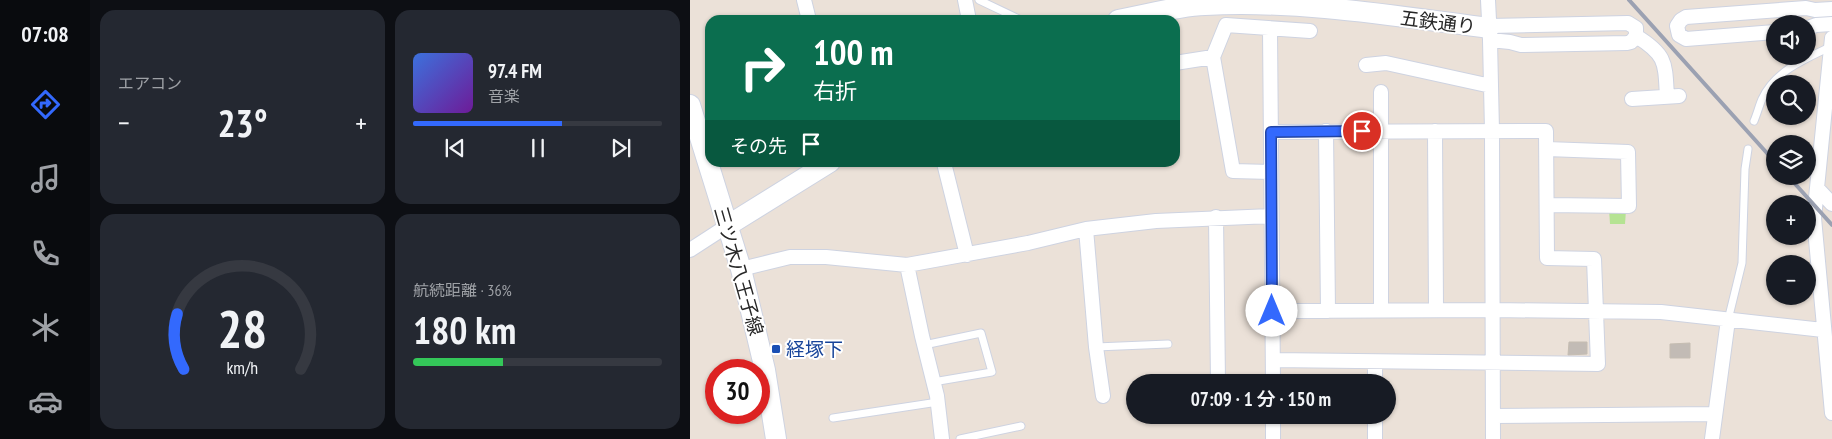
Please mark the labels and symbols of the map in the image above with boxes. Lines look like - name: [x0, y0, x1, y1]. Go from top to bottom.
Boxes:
- street label: 五鉄通り: [1399, 5, 1477, 39]
- pin: [1341, 110, 1383, 152]
- street label: 三ツ木八王子線: [709, 204, 769, 338]
- position arrow: [1245, 284, 1297, 336]
- place label: 経塚下: [786, 337, 843, 361]
- marker: 経塚下: [770, 343, 782, 355]
- speed limit sign: 30: [705, 359, 770, 424]

